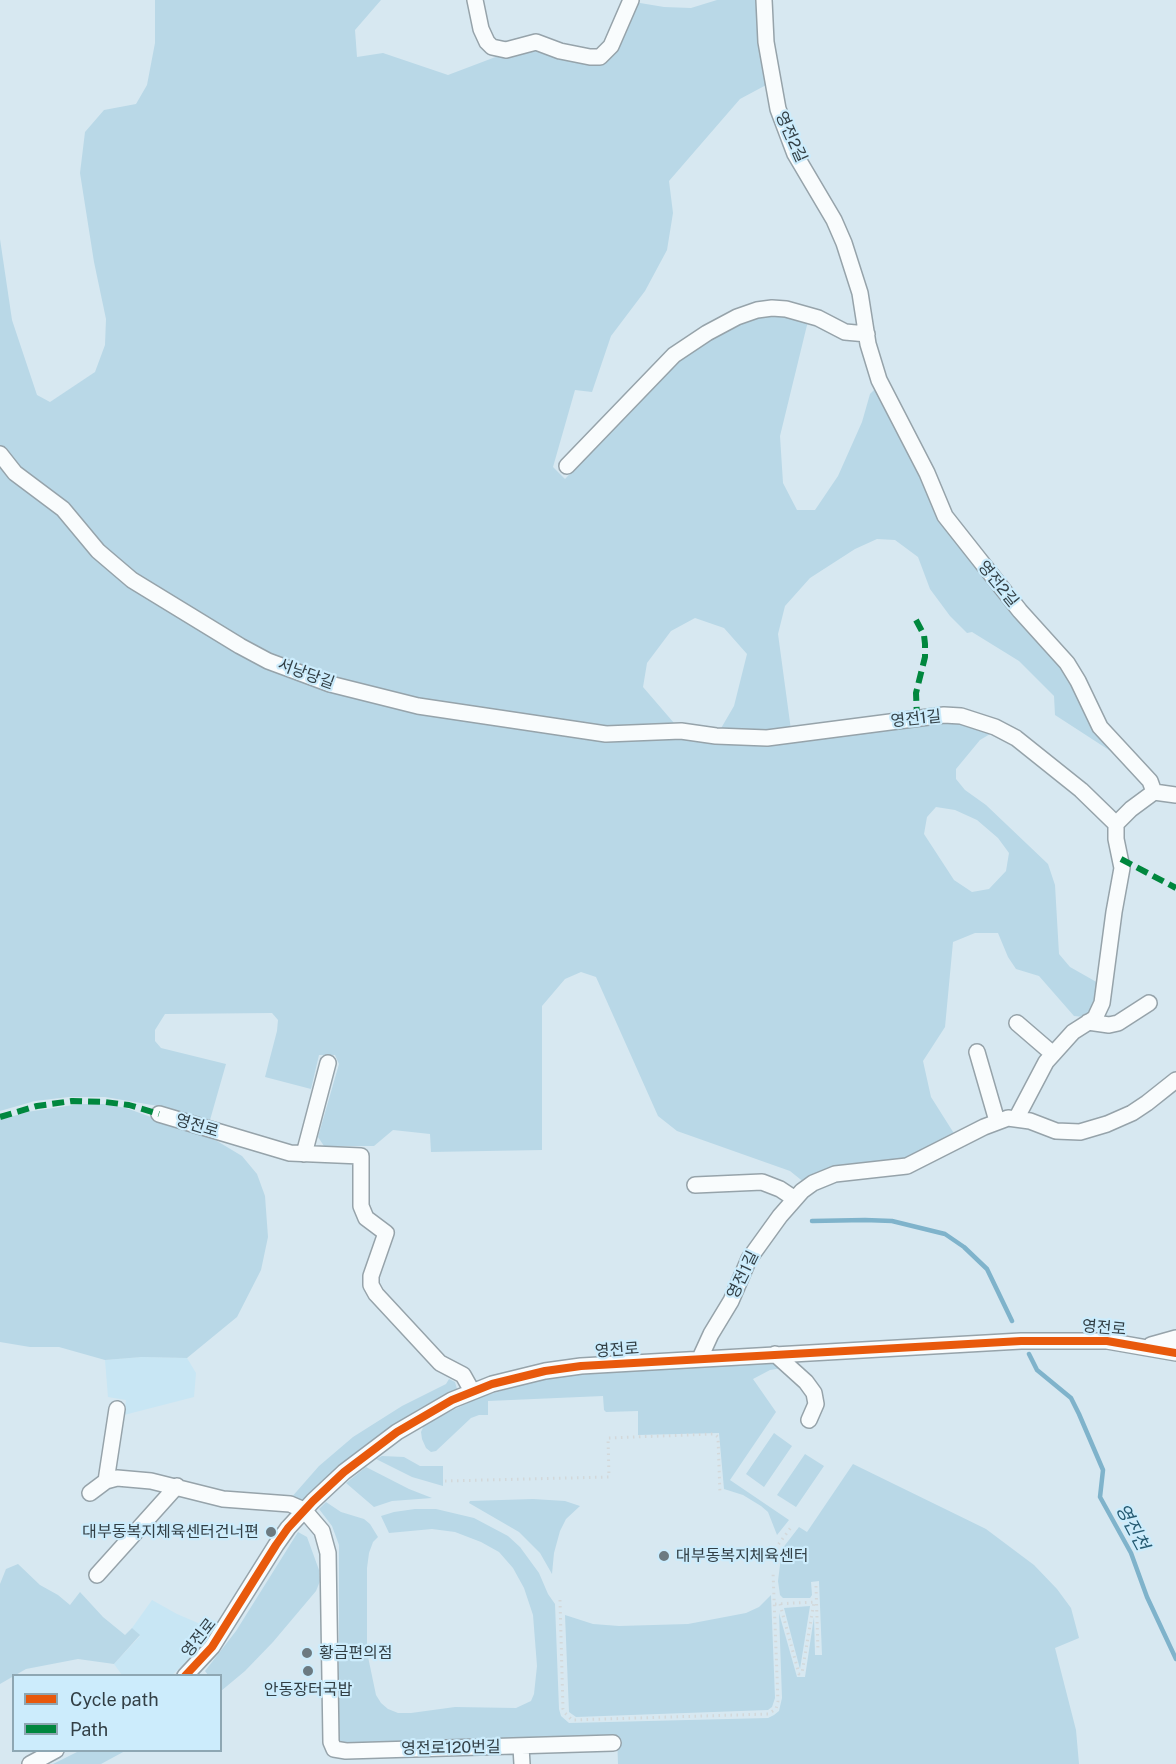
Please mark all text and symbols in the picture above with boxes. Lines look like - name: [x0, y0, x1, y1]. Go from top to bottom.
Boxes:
- street label: 영전2길: [771, 109, 811, 165]
- street label: 영전2길: [974, 557, 1022, 611]
- street label: 서낭당길: [275, 655, 337, 693]
- street label: 영전1길: [890, 707, 942, 731]
- street label: 영전로: [173, 1110, 221, 1142]
- street label: 영전1길: [723, 1248, 763, 1302]
- street label: 영전로: [1081, 1317, 1127, 1339]
- street label: 영전로: [594, 1339, 640, 1361]
- water label: 영진천: [1111, 1500, 1153, 1554]
- place label: 대부동복지체육센터건너편: [82, 1522, 259, 1542]
- marker: 대부동복지체육센터건너편: [264, 1525, 278, 1539]
- place label: 대부동복지체육센터: [676, 1546, 808, 1566]
- marker: 대부동복지체육센터: [657, 1549, 671, 1563]
- street label: 영전로: [178, 1615, 220, 1661]
- place label: 황금편의점: [319, 1643, 393, 1663]
- marker: 황금편의점: [300, 1646, 314, 1660]
- marker: 안동장터국밥: [301, 1664, 315, 1678]
- legend: [12, 1674, 222, 1752]
- place label: 안동장터국밥: [264, 1680, 352, 1700]
- text: Cycle path: [70, 1689, 159, 1710]
- text: Path: [70, 1719, 108, 1740]
- street label: 영전로120번길: [401, 1738, 501, 1758]

